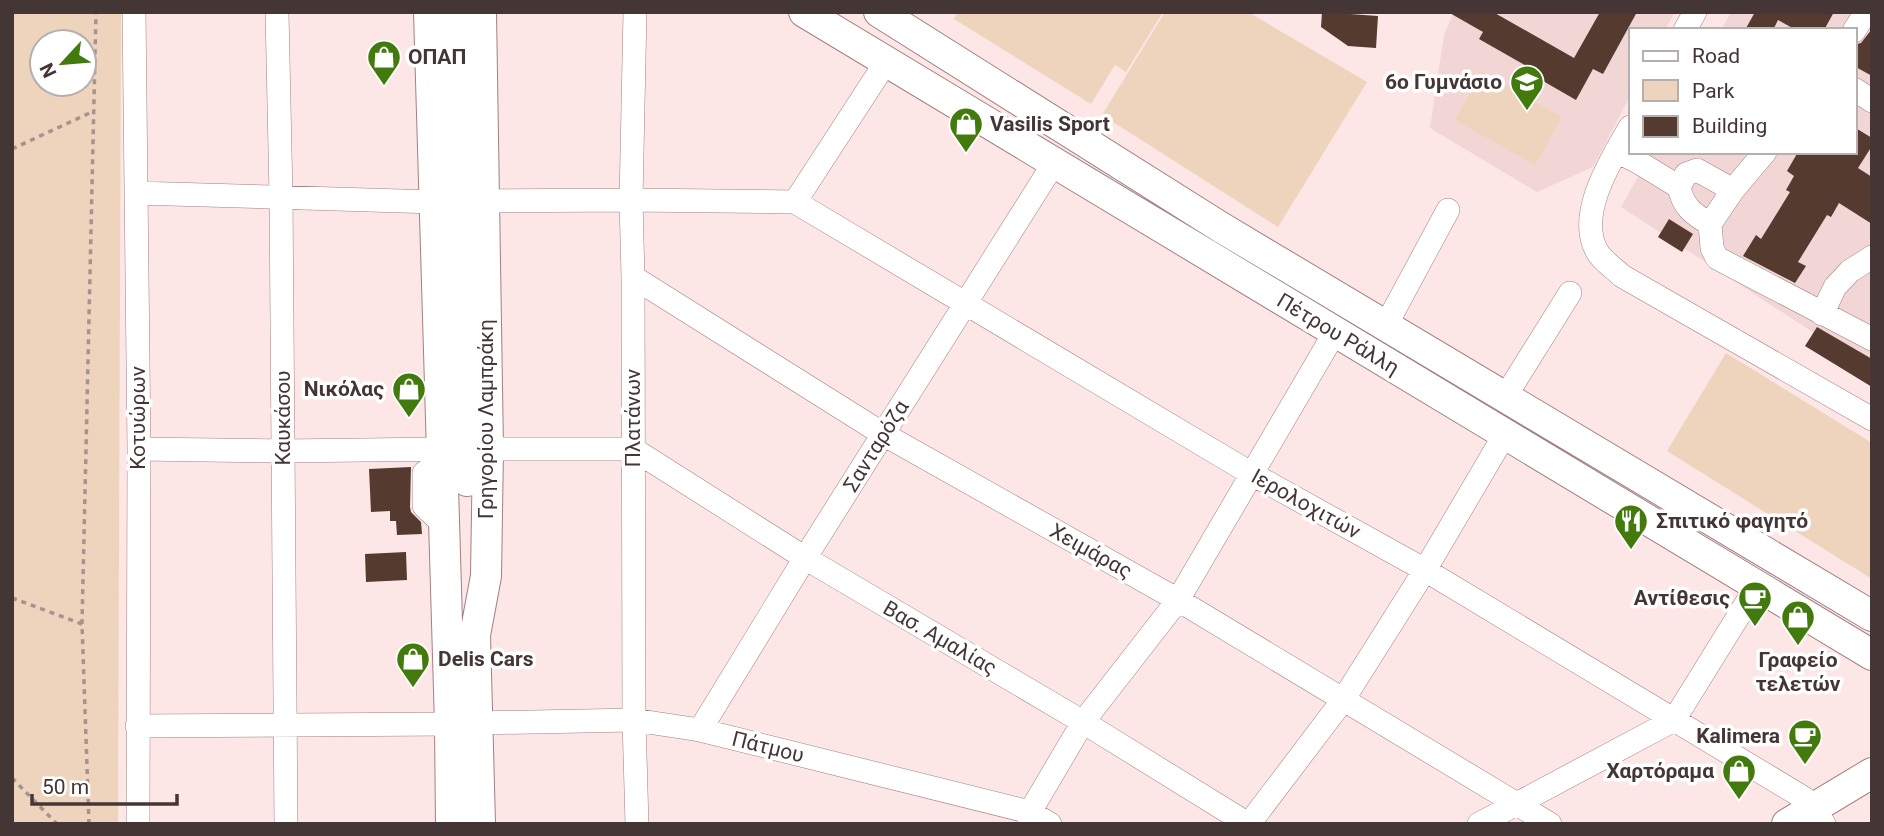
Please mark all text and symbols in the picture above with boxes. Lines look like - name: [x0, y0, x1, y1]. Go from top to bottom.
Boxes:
- north arrow: [28, 28, 98, 98]
- legend: [1629, 28, 1856, 154]
- shop icon: ΟΠΑΠ: [365, 38, 403, 87]
- text: Road: [1692, 44, 1740, 68]
- place label: ΟΠΑΠ: [408, 45, 466, 69]
- text: N: [35, 59, 61, 81]
- school or university icon: 6ο Γυμνάσιο: [1508, 63, 1546, 112]
- place label: 6ο Γυμνάσιο: [1385, 70, 1502, 94]
- text: Park: [1692, 79, 1735, 103]
- shop icon: Vasilis Sport: [947, 105, 985, 154]
- place label: Vasilis Sport: [990, 112, 1110, 136]
- text: Building: [1692, 114, 1767, 138]
- street label: Πέτρου Ράλλη: [1273, 288, 1403, 380]
- street label: Γρηγορίου Λαμπράκη: [474, 319, 498, 519]
- street label: Κοτυώρων: [126, 366, 150, 470]
- street label: Πλατάνων: [621, 369, 645, 467]
- street label: Καυκάσου: [271, 370, 295, 466]
- shop icon: Νικόλας: [390, 370, 428, 419]
- place label: Νικόλας: [304, 377, 384, 401]
- street label: Σανταρόζα: [839, 396, 914, 496]
- street label: Ιερολοχιτών: [1247, 464, 1365, 544]
- restaurant icon: Σπιτικό φαγητό: [1612, 502, 1650, 551]
- place label: Σπιτικό φαγητό: [1656, 509, 1808, 533]
- street label: Χειμάρας: [1046, 519, 1136, 583]
- cafe icon: Αντίθεσις: [1736, 579, 1774, 628]
- place label: Αντίθεσις: [1634, 586, 1730, 610]
- street label: Βασ. Αμαλίας: [879, 596, 1001, 680]
- shop icon: Γραφείο τελετών: [1779, 598, 1817, 647]
- shop icon: Delis Cars: [394, 640, 432, 689]
- place label: Delis Cars: [438, 647, 534, 671]
- place label: Γραφείο τελετών: [1756, 648, 1841, 696]
- cafe icon: Kalimera: [1786, 717, 1824, 766]
- place label: Kalimera: [1696, 724, 1780, 748]
- street label: Πάτμου: [730, 727, 806, 767]
- shop icon: Χαρτόραμα: [1720, 752, 1758, 801]
- place label: Χαρτόραμα: [1606, 759, 1714, 783]
- scale bar: [32, 762, 177, 806]
- text: 50 m: [42, 775, 89, 799]

